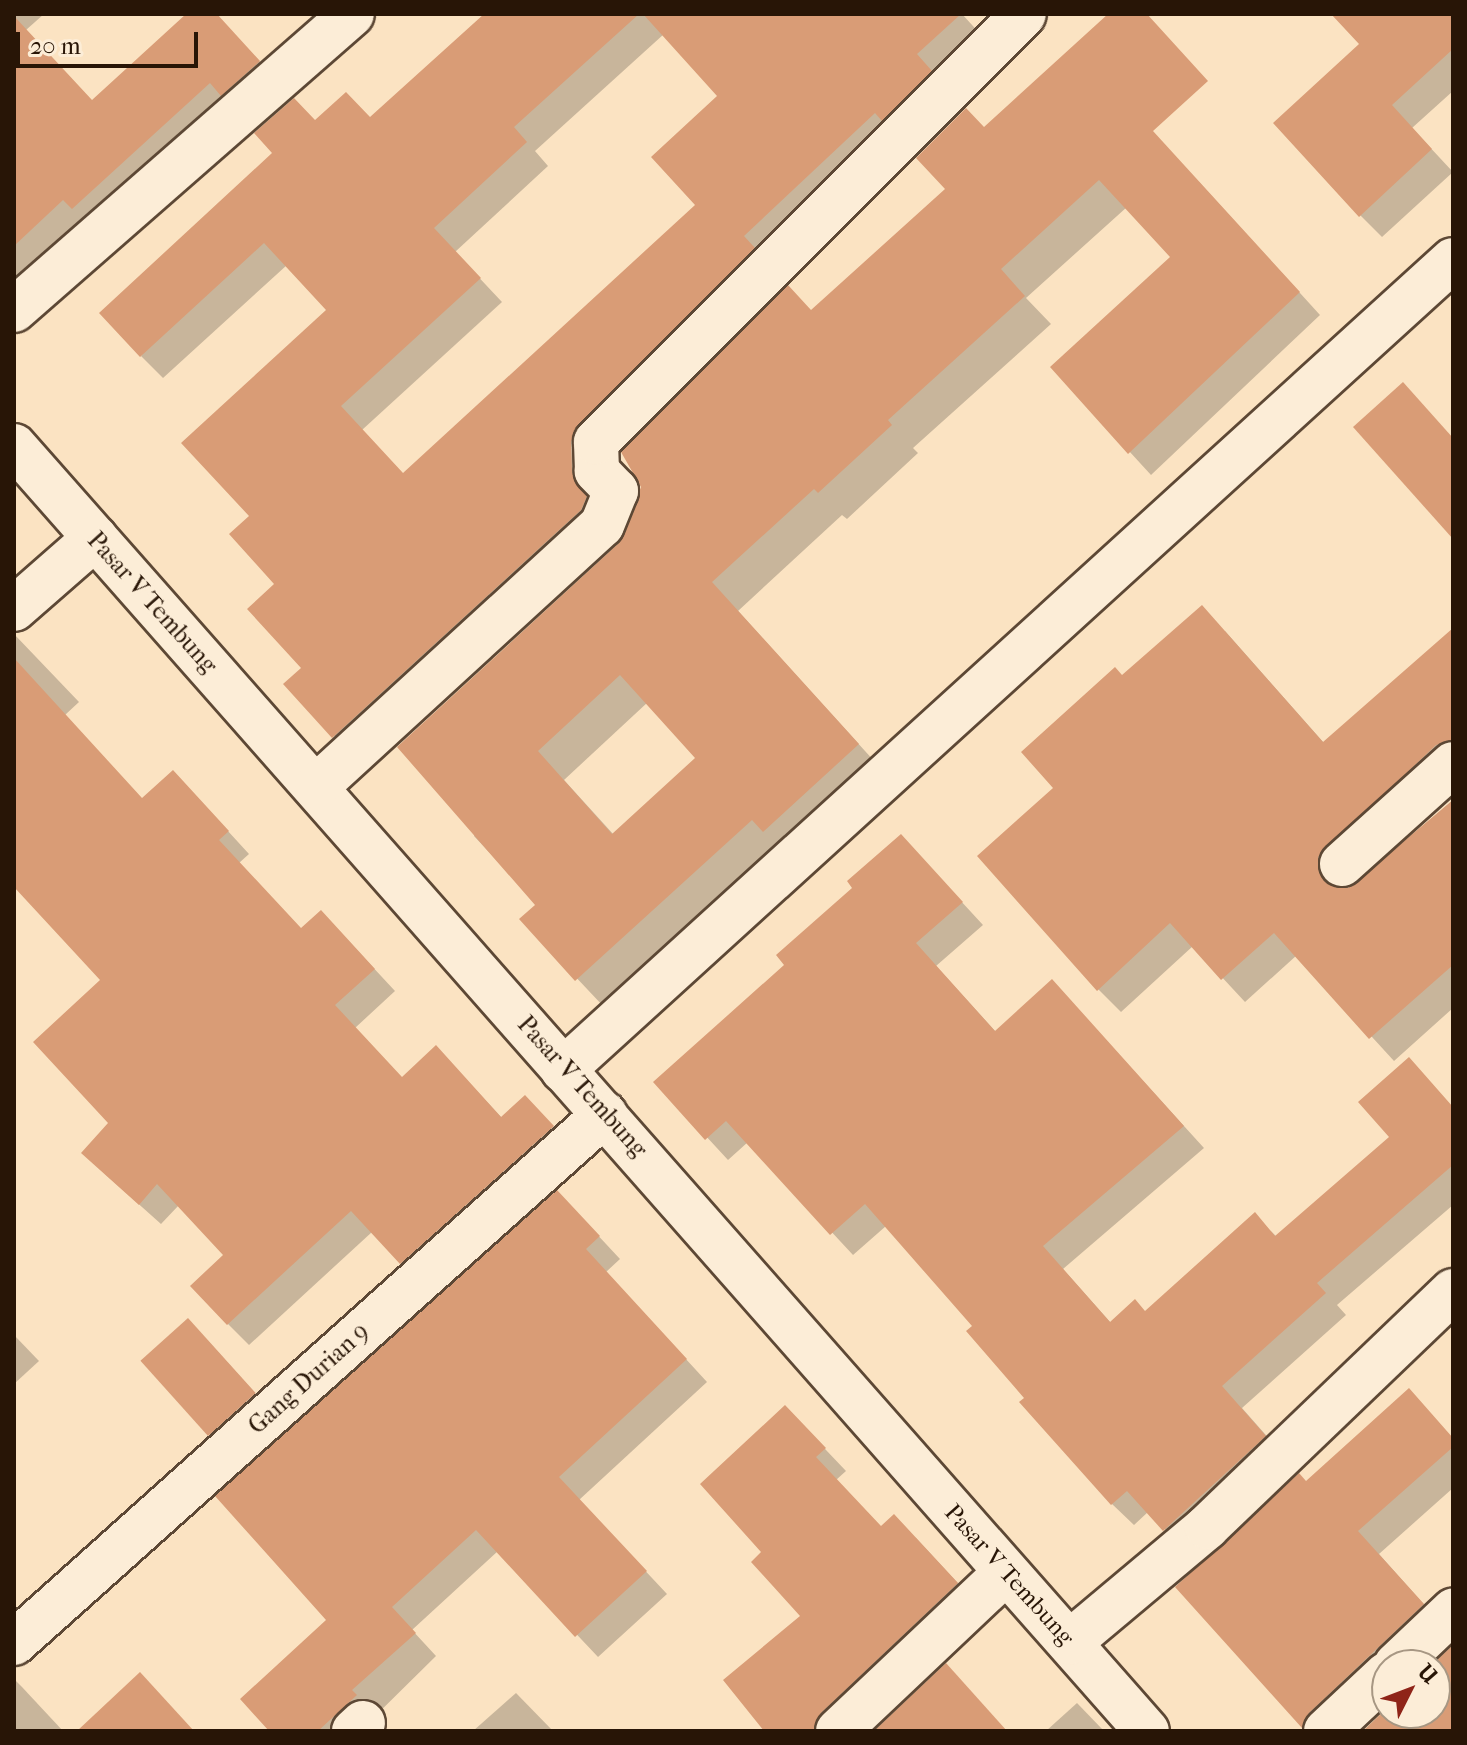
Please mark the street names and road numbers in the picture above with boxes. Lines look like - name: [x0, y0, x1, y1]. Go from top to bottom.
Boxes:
- street label: Pasar V Tembung: [81, 526, 223, 680]
- street label: Pasar V Tembung: [511, 1010, 653, 1164]
- street label: Gang Durian 9: [243, 1317, 375, 1441]
- street label: Pasar V Tembung: [938, 1498, 1080, 1652]

